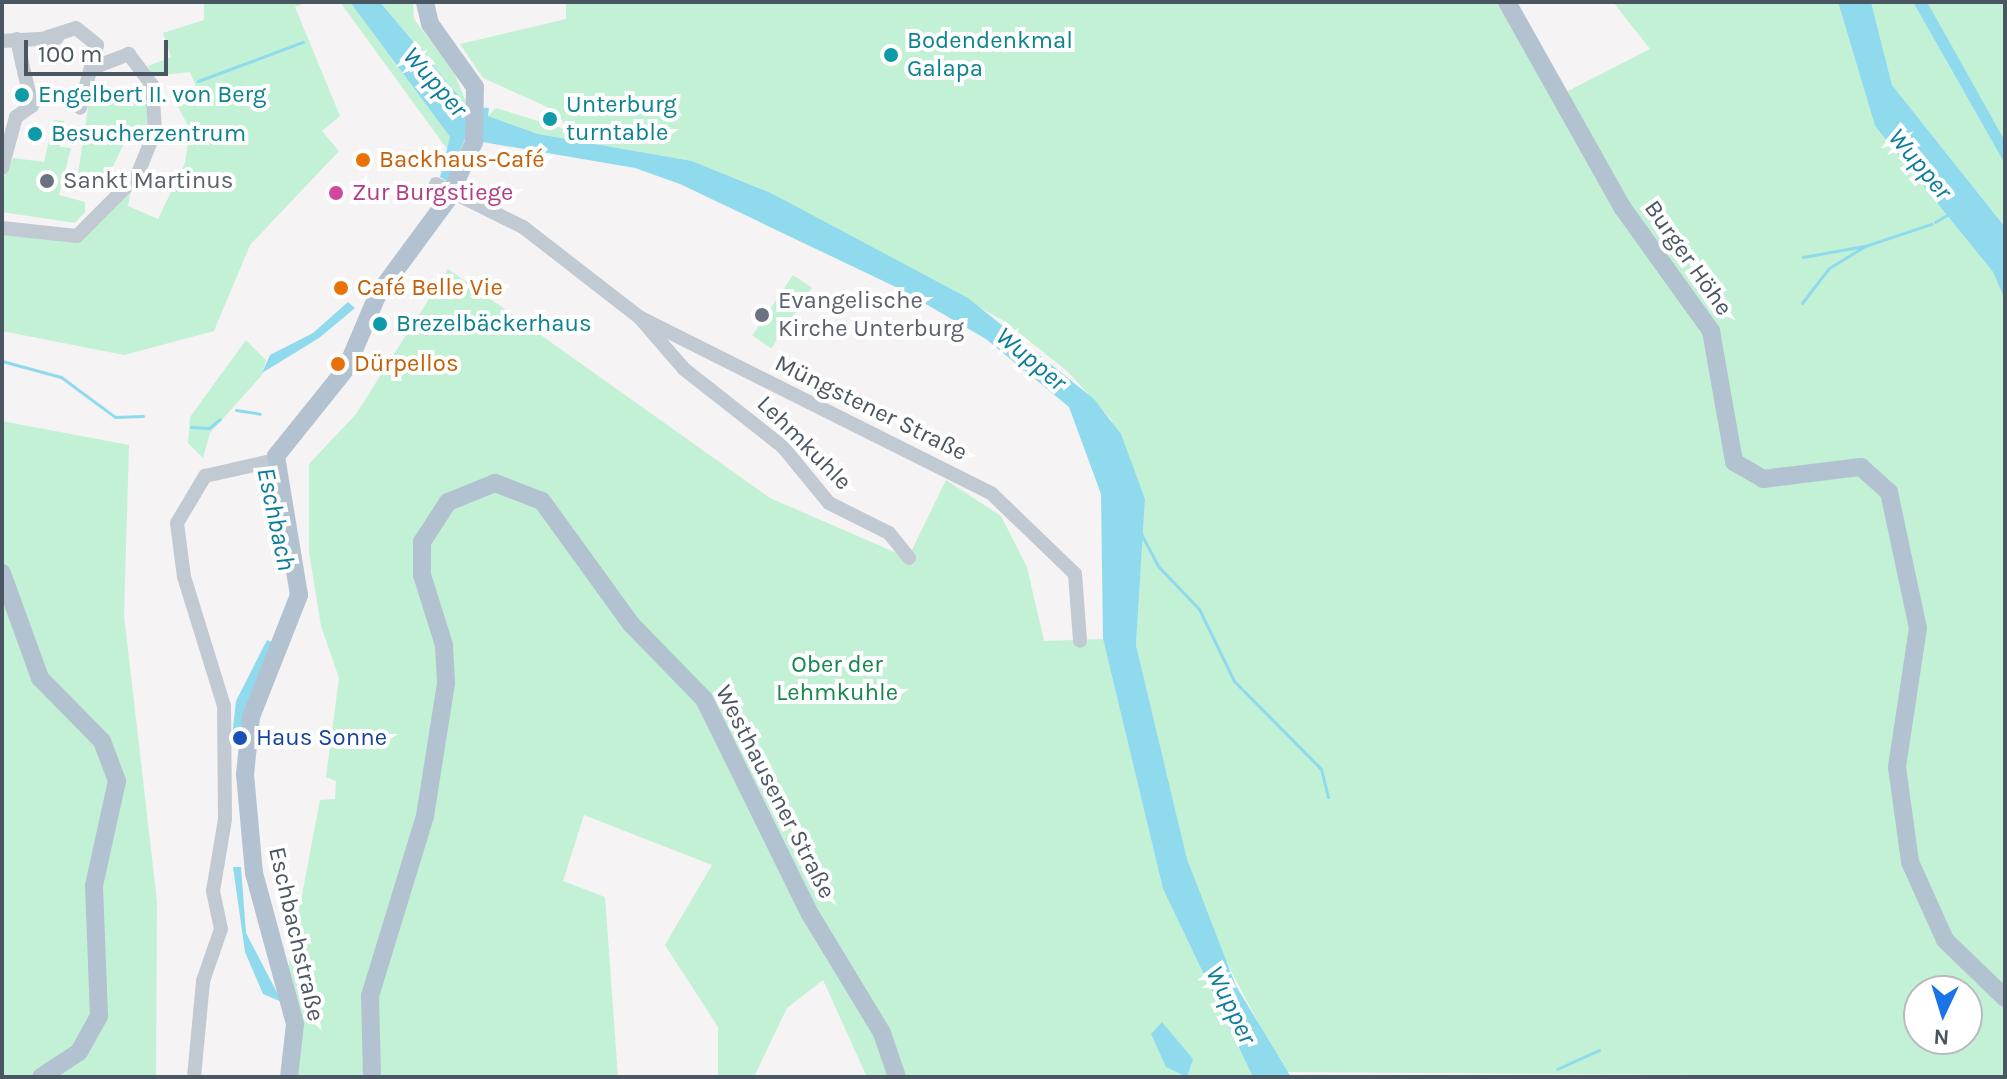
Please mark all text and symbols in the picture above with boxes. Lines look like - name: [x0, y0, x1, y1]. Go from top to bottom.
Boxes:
- scale bar: [28, 24, 172, 74]
- place label: Bodendenkmal Galapa: [907, 27, 1073, 83]
- text: 100 m: [38, 40, 103, 68]
- water label: Wupper: [396, 40, 474, 124]
- marker: Bodendenkmal Galapa: [882, 46, 900, 64]
- place label: Engelbert II. von Berg: [38, 81, 266, 109]
- marker: Engelbert II. von Berg: [13, 86, 31, 104]
- place label: Unterburg turntable: [566, 91, 677, 147]
- marker: Unterburg turntable: [541, 110, 559, 128]
- place label: Besucherzentrum: [51, 120, 246, 148]
- water label: Wupper: [1881, 122, 1959, 206]
- marker: Besucherzentrum: [26, 125, 44, 143]
- place label: Backhaus-Café: [379, 146, 545, 174]
- marker: Backhaus-Café: [354, 151, 372, 169]
- place label: Sankt Martinus: [63, 167, 233, 195]
- marker: Sankt Martinus: [38, 172, 56, 190]
- place label: Zur Burgstiege: [352, 179, 513, 207]
- marker: Zur Burgstiege: [327, 184, 345, 202]
- street label: Burger Höhe: [1638, 195, 1738, 321]
- place label: Café Belle Vie: [357, 274, 503, 302]
- marker: Café Belle Vie: [332, 279, 350, 297]
- place label: Evangelische Kirche Unterburg: [778, 287, 964, 343]
- marker: Evangelische Kirche Unterburg: [753, 306, 771, 324]
- place label: Brezelbäckerhaus: [396, 310, 592, 338]
- marker: Brezelbäckerhaus: [371, 315, 389, 333]
- water label: Wupper: [989, 320, 1073, 398]
- street label: Müngstener Straße: [770, 349, 972, 467]
- place label: Dürpellos: [354, 350, 459, 378]
- marker: Dürpellos: [329, 355, 347, 373]
- street label: Lehmkuhle: [751, 390, 857, 496]
- water label: Eschbach: [250, 465, 302, 573]
- park label: Ober der Lehmkuhle: [776, 651, 898, 707]
- street label: Westhausener Straße: [709, 681, 841, 903]
- place label: Haus Sonne: [256, 724, 387, 752]
- marker: Haus Sonne: [231, 729, 249, 747]
- street label: Eschbachstraße: [262, 844, 330, 1024]
- water label: Wupper: [1199, 961, 1263, 1049]
- north arrow: [1903, 975, 1983, 1055]
- text: N: [1933, 1023, 1950, 1050]

